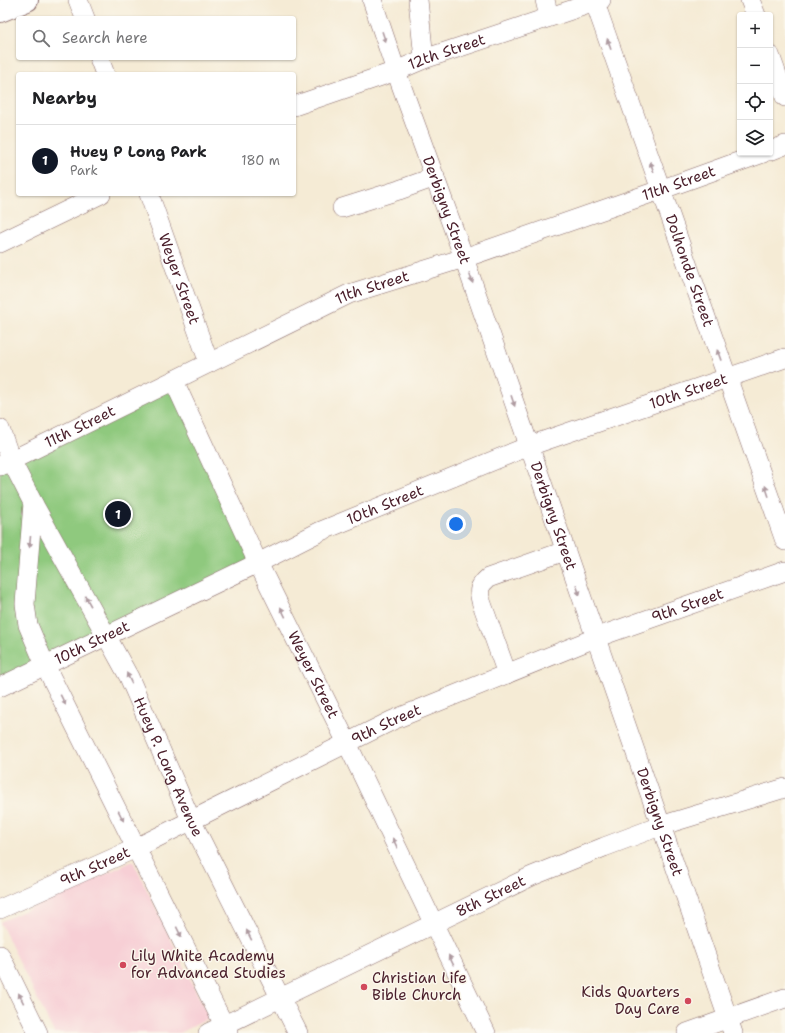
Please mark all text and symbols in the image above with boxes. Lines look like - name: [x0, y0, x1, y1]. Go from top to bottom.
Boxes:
- map controls: [737, 12, 773, 156]
- button: +: [737, 12, 773, 48]
- search box: [16, 16, 296, 60]
- icon: search: [30, 27, 52, 49]
- text: Search here: [62, 28, 148, 48]
- street label: 12th Street: [405, 29, 488, 75]
- one-way arrow: [382, 31, 388, 43]
- one-way arrow: [606, 38, 612, 50]
- button: −: [737, 48, 773, 84]
- button: locate: [737, 84, 773, 120]
- text: Nearby: [32, 87, 97, 109]
- button: layers: [737, 120, 773, 156]
- text: Huey P Long Park: [70, 142, 207, 162]
- text: 1: [42, 152, 48, 169]
- text: 180 m: [241, 152, 280, 169]
- street label: Derbigny Street: [418, 153, 475, 267]
- street label: 11th Street: [639, 161, 718, 205]
- one-way arrow: [649, 161, 655, 173]
- text: Park: [70, 162, 98, 179]
- street label: Dolhonde Street: [661, 212, 719, 330]
- street label: Weyer Street: [154, 231, 204, 327]
- street label: 11th Street: [332, 266, 411, 309]
- one-way arrow: [468, 272, 474, 284]
- one-way arrow: [716, 349, 722, 361]
- street label: 10th Street: [647, 369, 730, 414]
- one-way arrow: [510, 395, 516, 407]
- street label: 11th Street: [41, 401, 119, 453]
- street label: Derbigny Street: [525, 459, 582, 573]
- street label: 10th Street: [344, 480, 426, 530]
- one-way arrow: [764, 485, 770, 497]
- pin: 1: [105, 499, 131, 529]
- your location: [446, 514, 466, 534]
- one-way arrow: [27, 536, 34, 548]
- one-way arrow: [576, 584, 582, 596]
- street label: 9th Street: [648, 584, 726, 627]
- one-way arrow: [85, 596, 92, 607]
- one-way arrow: [280, 607, 286, 618]
- street label: 10th Street: [51, 616, 133, 669]
- street label: Weyer Street: [283, 628, 343, 722]
- one-way arrow: [126, 672, 132, 684]
- one-way arrow: [59, 694, 66, 705]
- street label: Huey P. Long Avenue: [129, 694, 208, 840]
- street label: 9th Street: [348, 700, 424, 749]
- street label: Derbigny Street: [632, 765, 688, 879]
- one-way arrow: [117, 810, 124, 822]
- one-way arrow: [392, 837, 398, 848]
- street label: 9th Street: [56, 842, 133, 891]
- street label: 8th Street: [452, 871, 529, 921]
- one-way arrow: [175, 927, 182, 938]
- one-way arrow: [246, 930, 252, 941]
- place label: Lily White Academy for Advanced Studies: [131, 946, 286, 983]
- one-way arrow: [448, 954, 454, 966]
- marker: Lily White Academy for Advanced Studies: [118, 960, 128, 970]
- place label: Christian Life Bible Church: [372, 968, 467, 1005]
- marker: Christian Life Bible Church: [359, 982, 369, 992]
- place label: Kids Quarters Day Care: [581, 982, 680, 1019]
- one-way arrow: [18, 992, 24, 1004]
- marker: Kids Quarters Day Care: [683, 996, 693, 1006]

